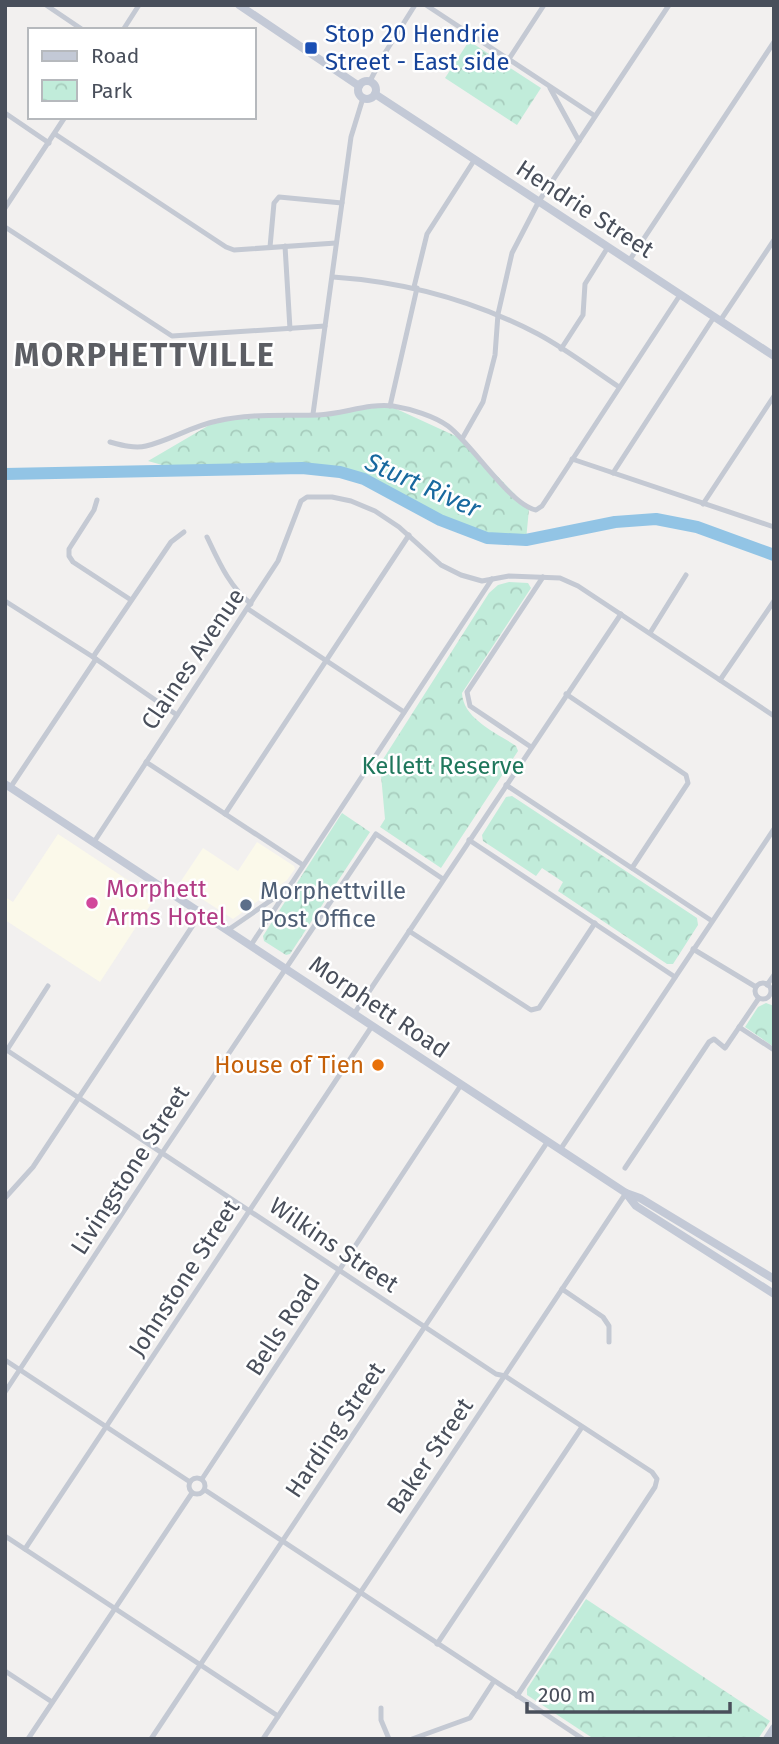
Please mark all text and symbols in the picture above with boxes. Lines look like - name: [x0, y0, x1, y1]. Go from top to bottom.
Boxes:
- place label: Stop 20 Hendrie Street - East side: [325, 20, 510, 76]
- legend: [28, 28, 256, 119]
- marker: Stop 20 Hendrie Street - East side: [303, 40, 319, 56]
- text: Road: [91, 43, 139, 69]
- text: Park: [91, 78, 133, 104]
- street label: Hendrie Street: [511, 154, 659, 264]
- district label: MORPHETTVILLE: [14, 336, 276, 374]
- water label: Sturt River: [359, 446, 486, 525]
- street label: Claines Avenue: [135, 583, 251, 735]
- park label: Kellett Reserve: [361, 752, 525, 780]
- place label: Morphett Arms Hotel: [106, 875, 226, 931]
- place label: Morphettville Post Office: [260, 877, 406, 933]
- marker: Morphett Arms Hotel: [84, 895, 100, 911]
- marker: Morphettville Post Office: [238, 897, 254, 913]
- street label: Morphett Road: [304, 950, 454, 1064]
- place label: House of Tien: [214, 1051, 364, 1079]
- marker: House of Tien: [370, 1057, 386, 1073]
- street label: Livingstone Street: [65, 1080, 195, 1260]
- street label: Wilkins Street: [264, 1192, 404, 1299]
- street label: Johnstone Street: [123, 1194, 245, 1362]
- street label: Bells Road: [240, 1269, 326, 1381]
- street label: Harding Street: [279, 1357, 391, 1503]
- street label: Baker Street: [381, 1393, 479, 1519]
- scale bar: [527, 1670, 730, 1714]
- text: 200 m: [538, 1682, 595, 1708]

